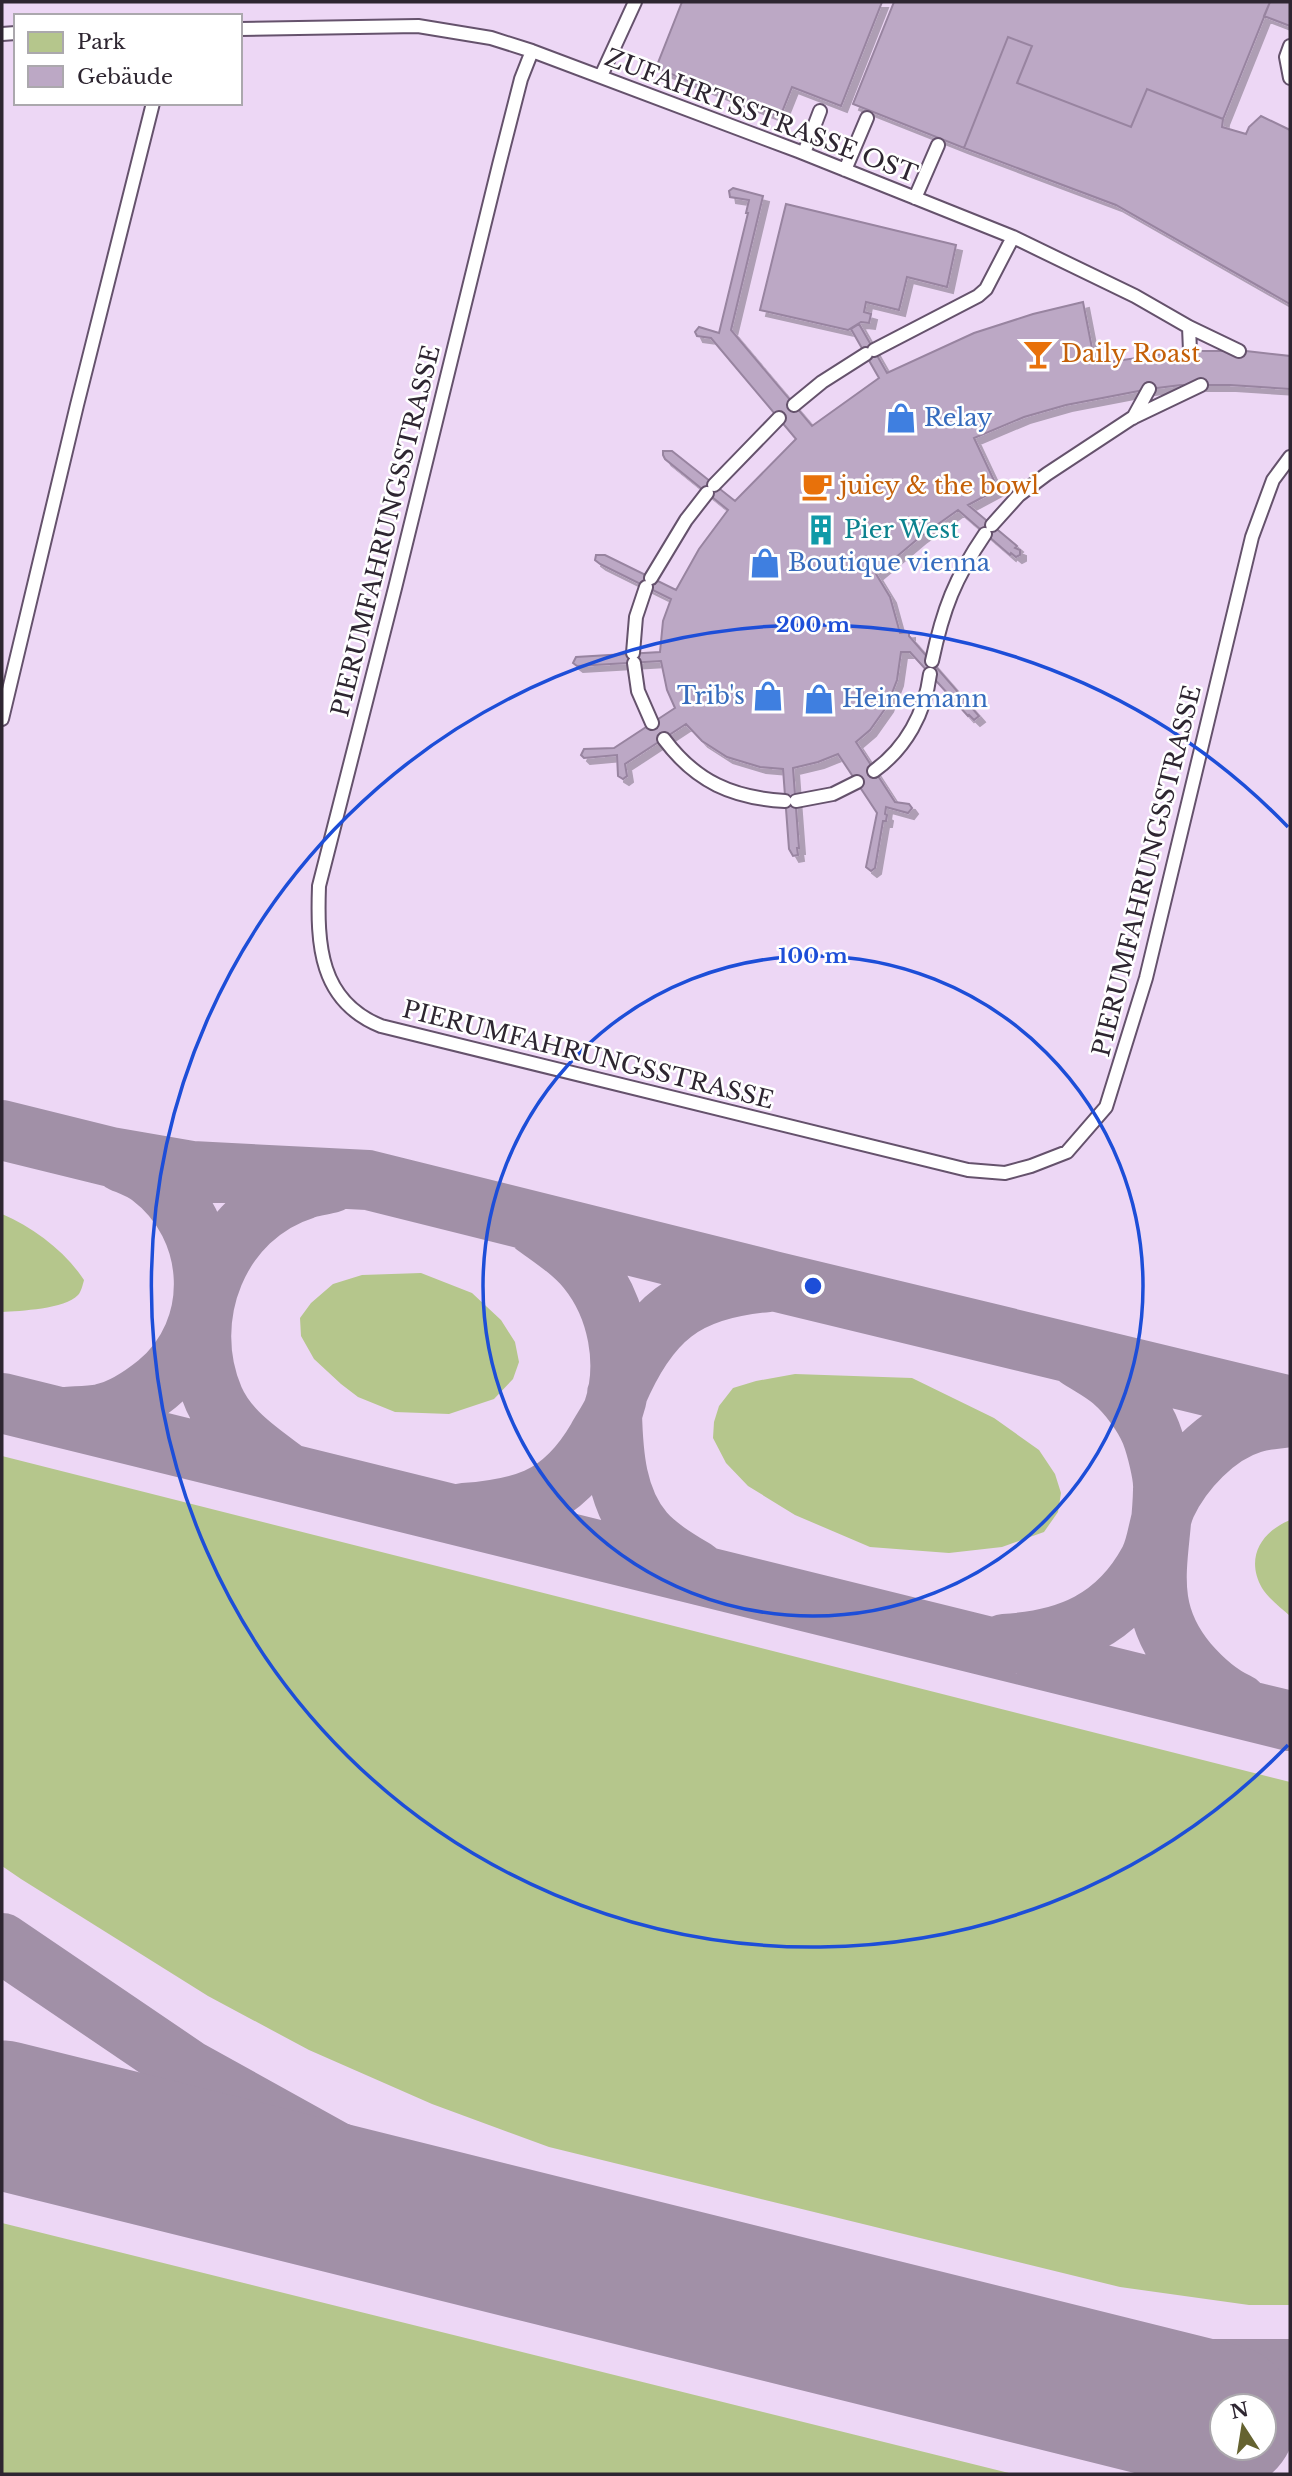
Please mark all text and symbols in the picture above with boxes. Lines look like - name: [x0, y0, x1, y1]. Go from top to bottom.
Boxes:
- legend: [14, 14, 242, 105]
- text: Park: [77, 29, 126, 55]
- street label: ZUFAHRTSSTRASSE OST: [601, 43, 921, 189]
- text: Gebäude: [77, 64, 173, 90]
- bar icon: Daily Roast: [1021, 337, 1055, 371]
- place label: Daily Roast: [1061, 339, 1200, 368]
- street label: PIERUMFAHRUNGSSTRASSE: [325, 342, 446, 719]
- shop icon: Relay: [884, 401, 918, 435]
- place label: Relay: [924, 403, 993, 432]
- cafe icon: juicy & the bowl: [800, 469, 834, 503]
- place label: juicy & the bowl: [836, 471, 1039, 500]
- building icon: Pier West: [804, 513, 838, 547]
- place label: Pier West: [844, 515, 959, 544]
- shop icon: Boutique vienna: [748, 546, 782, 580]
- place label: Boutique vienna: [788, 548, 991, 577]
- text: 200 m: [776, 612, 850, 638]
- shop icon: Trib's: [751, 679, 785, 713]
- place label: Trib's: [677, 681, 745, 710]
- shop icon: Heinemann: [802, 682, 836, 716]
- street label: PIERUMFAHRUNGSSTRASSE: [1086, 682, 1207, 1059]
- place label: Heinemann: [842, 684, 988, 713]
- text: 100 m: [778, 943, 848, 969]
- street label: PIERUMFAHRUNGSSTRASSE: [400, 994, 777, 1115]
- centre of rings: [801, 1274, 825, 1298]
- north arrow: [1208, 2392, 1278, 2462]
- text: N: [1228, 2398, 1251, 2424]

